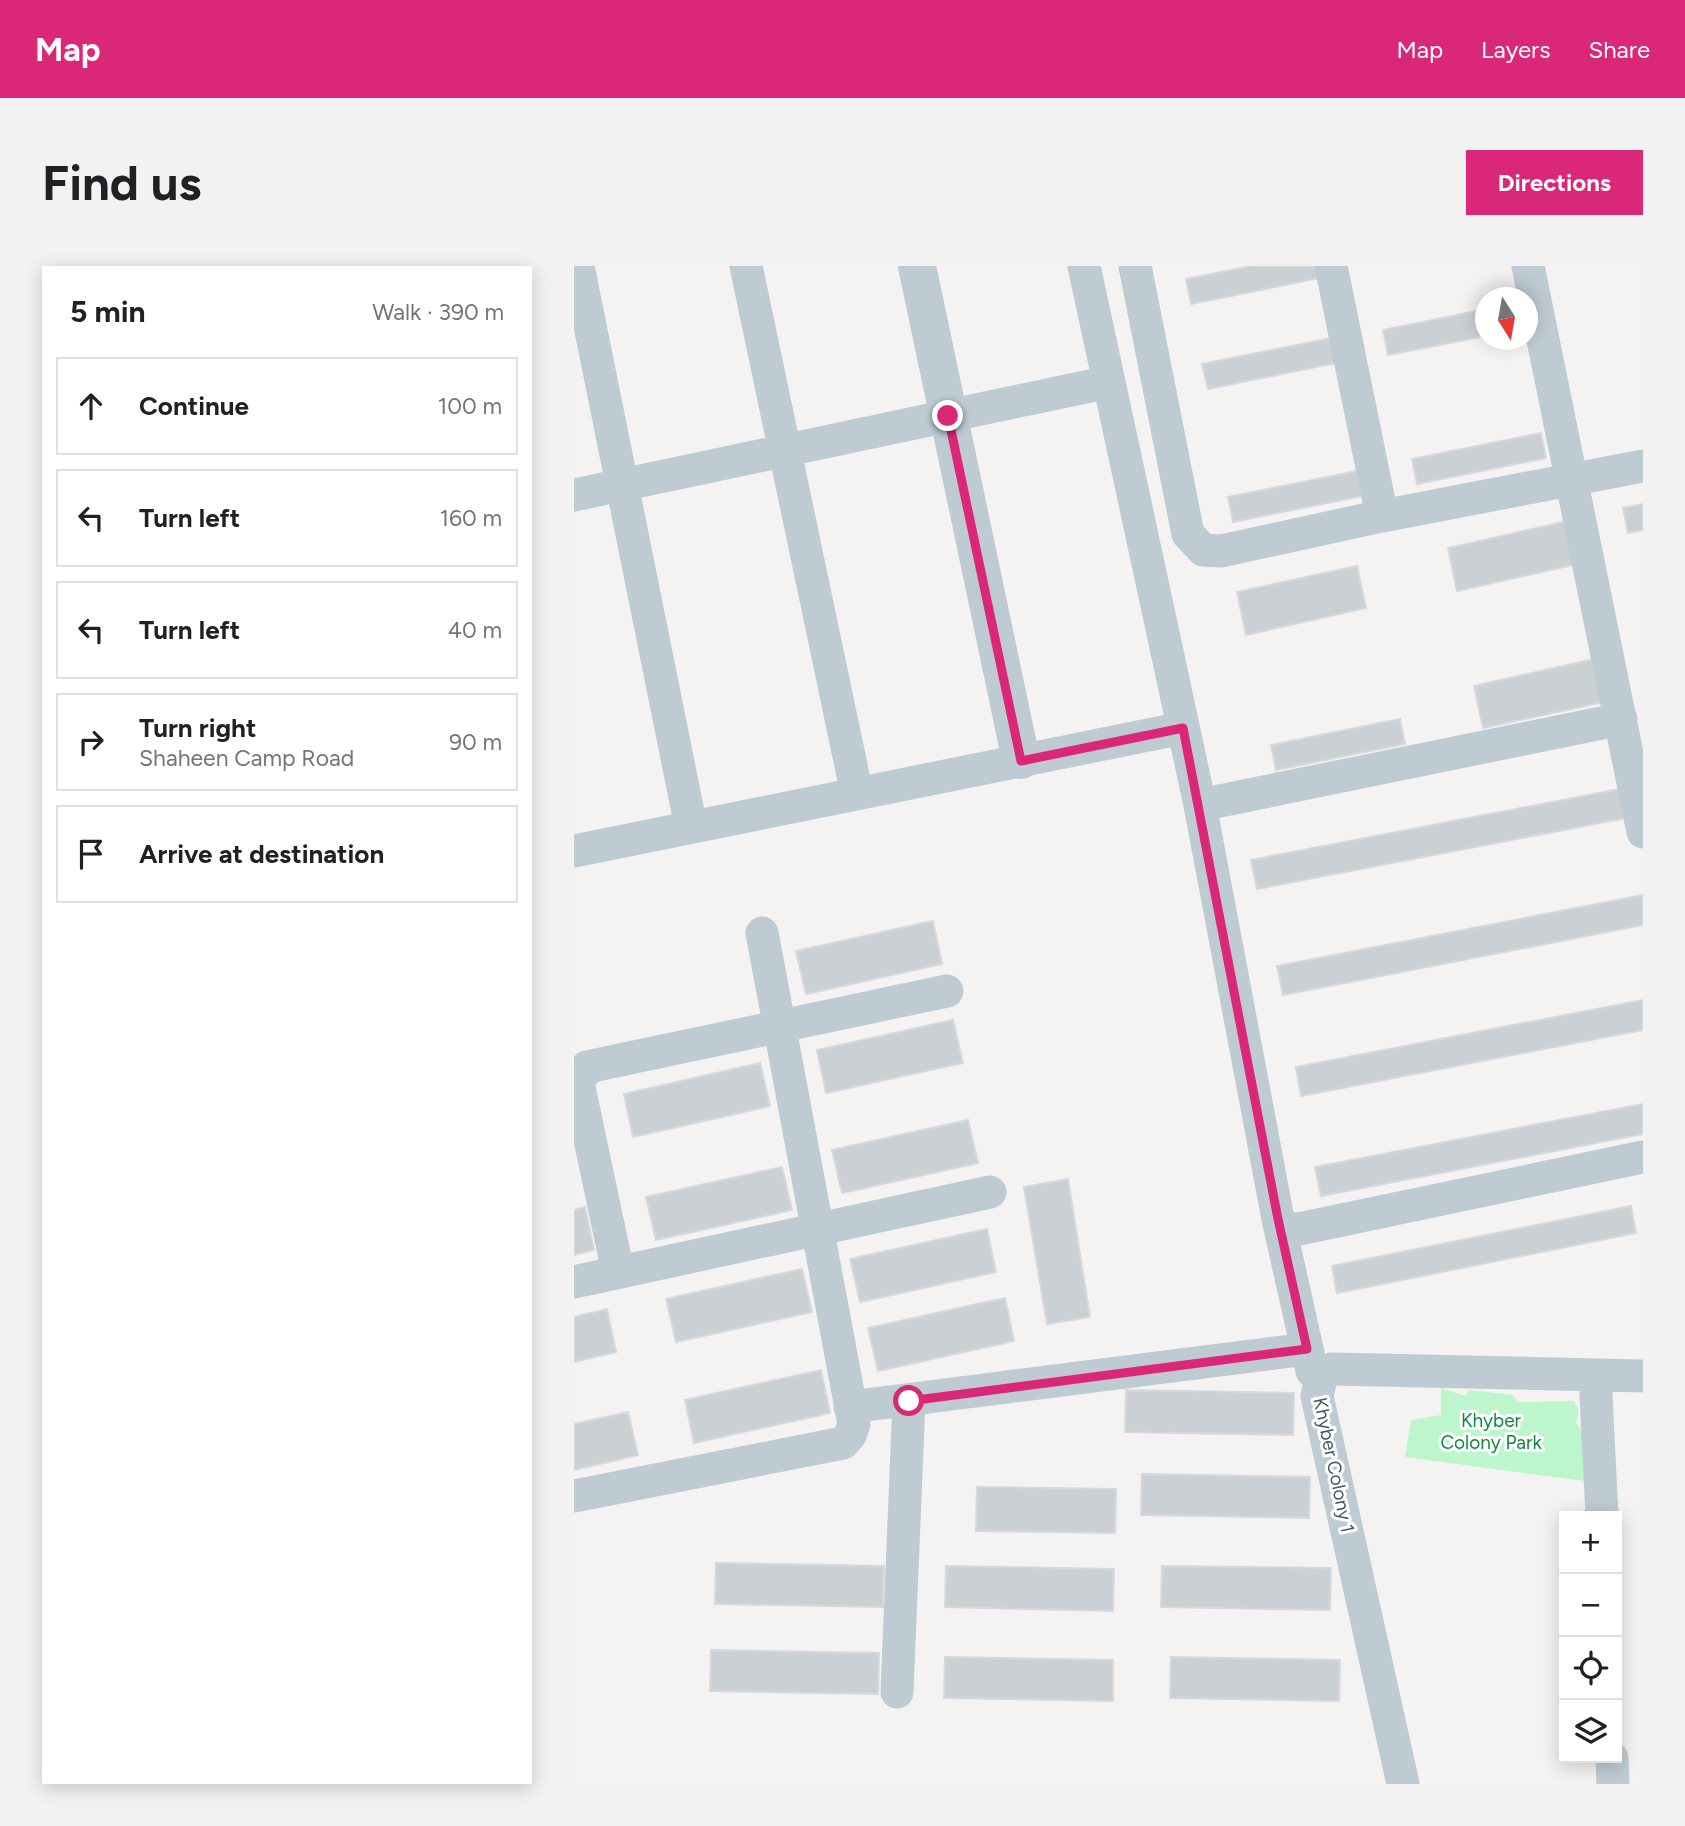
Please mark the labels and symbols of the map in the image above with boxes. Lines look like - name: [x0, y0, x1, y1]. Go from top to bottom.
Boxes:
- north arrow: [1475, 287, 1538, 350]
- route end: [932, 400, 963, 431]
- route start: [893, 1385, 924, 1416]
- street label: Khyber Colony 1: [1308, 1395, 1360, 1535]
- park label: Khyber Colony Park: [1440, 1409, 1542, 1454]

